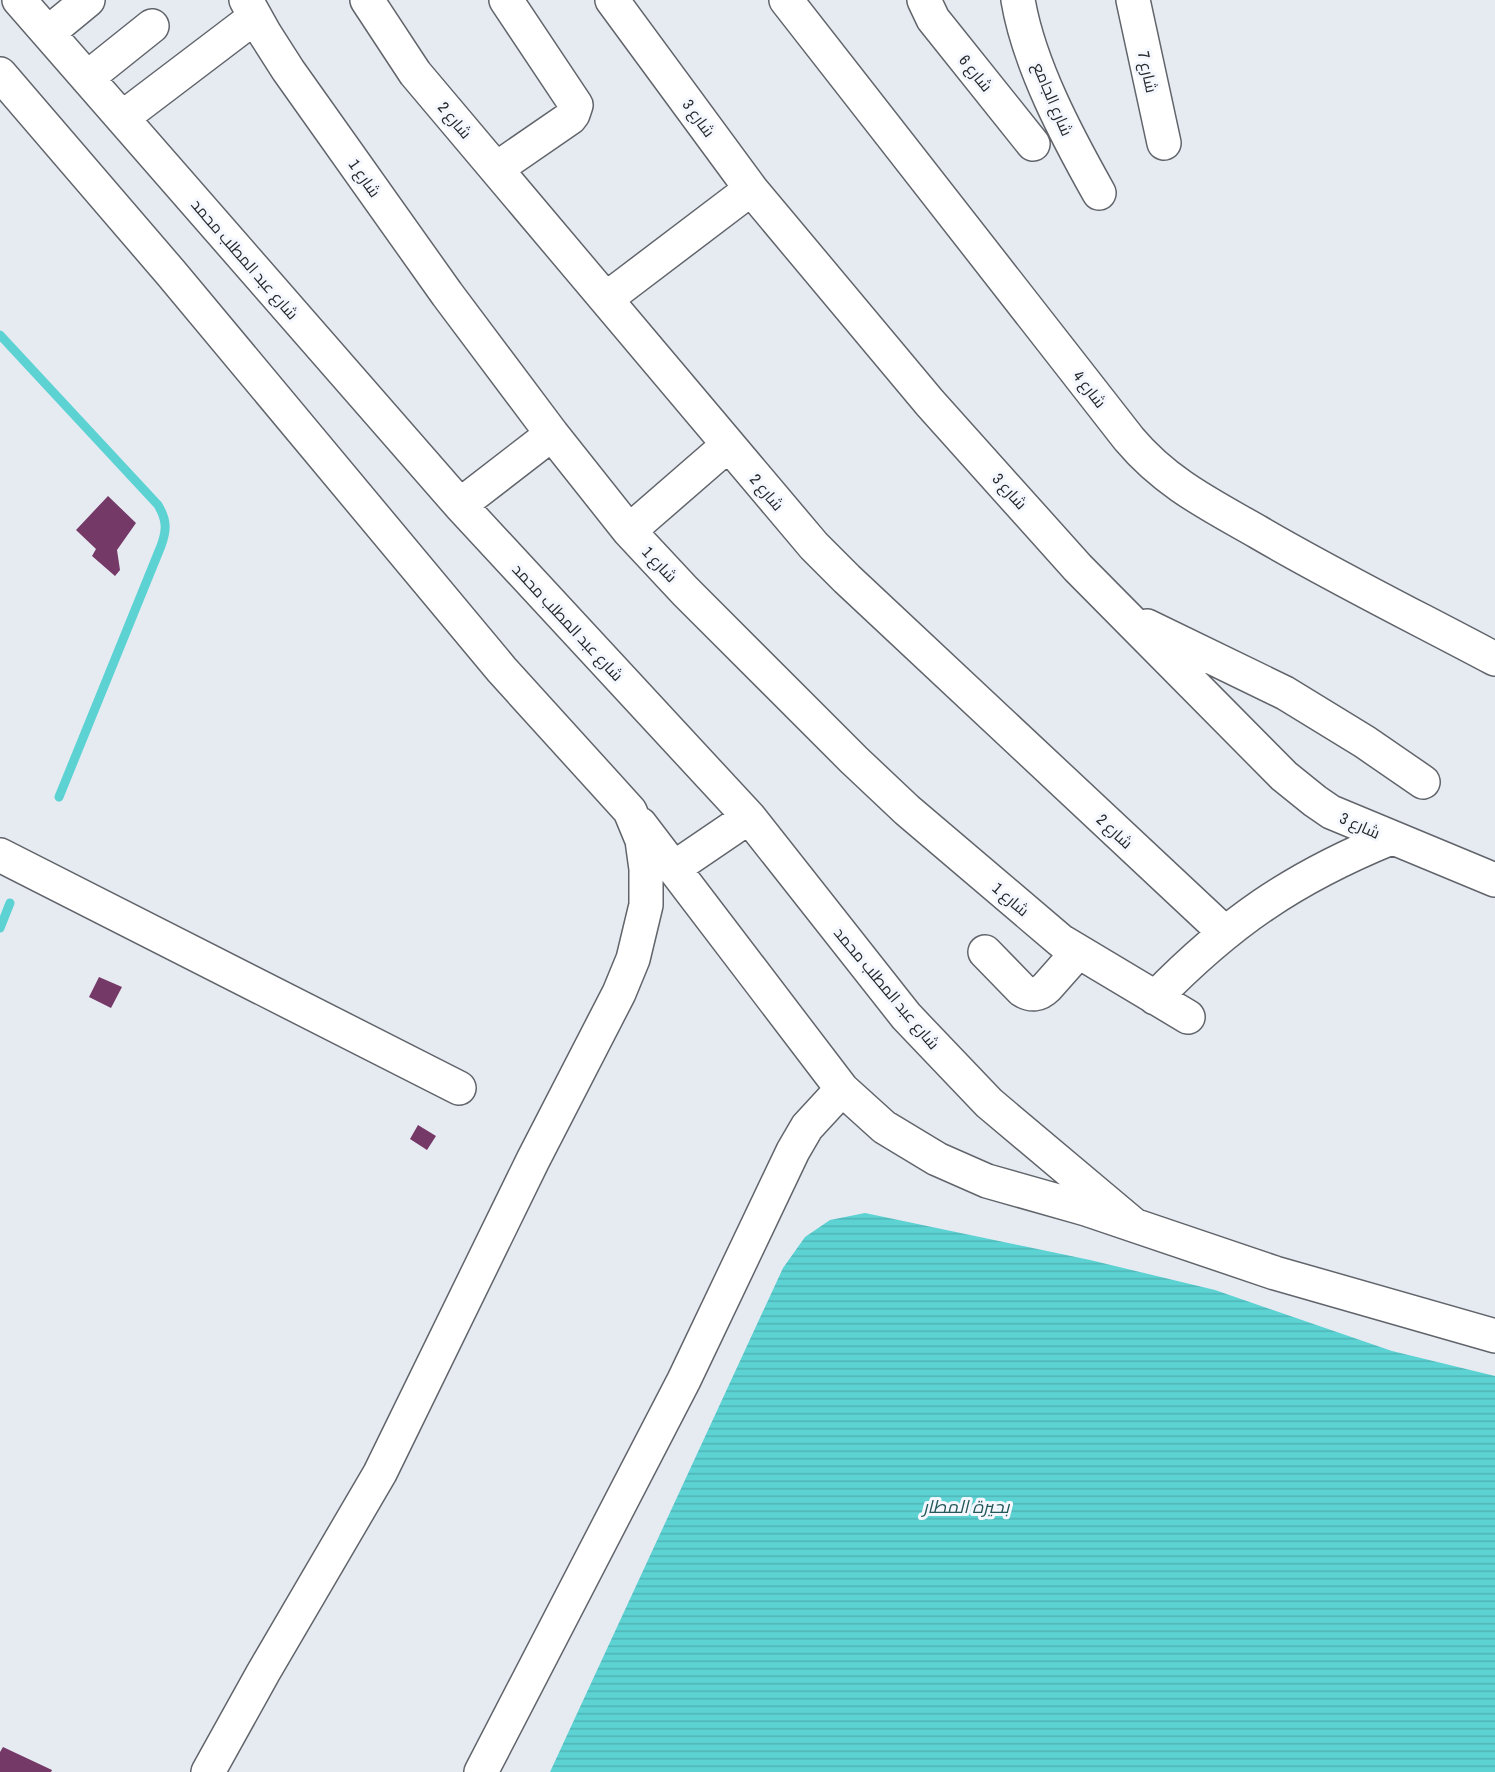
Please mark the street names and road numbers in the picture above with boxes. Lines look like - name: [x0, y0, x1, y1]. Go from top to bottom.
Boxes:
- street label: شارع 7: [1132, 49, 1163, 95]
- street label: شارع 6: [953, 50, 998, 97]
- street label: شارع الجامع: [1027, 59, 1078, 140]
- street label: شارع 3: [677, 95, 720, 142]
- street label: شارع 2: [432, 97, 477, 144]
- street label: شارع 1: [343, 155, 386, 202]
- street label: شارع عبد المطلب محمد: [186, 194, 304, 325]
- street label: شارع 4: [1068, 366, 1112, 413]
- street label: شارع 3: [987, 468, 1032, 515]
- street label: شارع 2: [744, 469, 789, 516]
- street label: شارع 1: [637, 541, 682, 588]
- street label: شارع عبد المطلب محمد: [507, 558, 628, 686]
- street label: شارع 3: [1336, 806, 1384, 844]
- street label: شارع 2: [1091, 809, 1138, 854]
- street label: شارع 1: [987, 877, 1034, 922]
- street label: شارع عبد المطلب محمد: [828, 922, 945, 1054]

